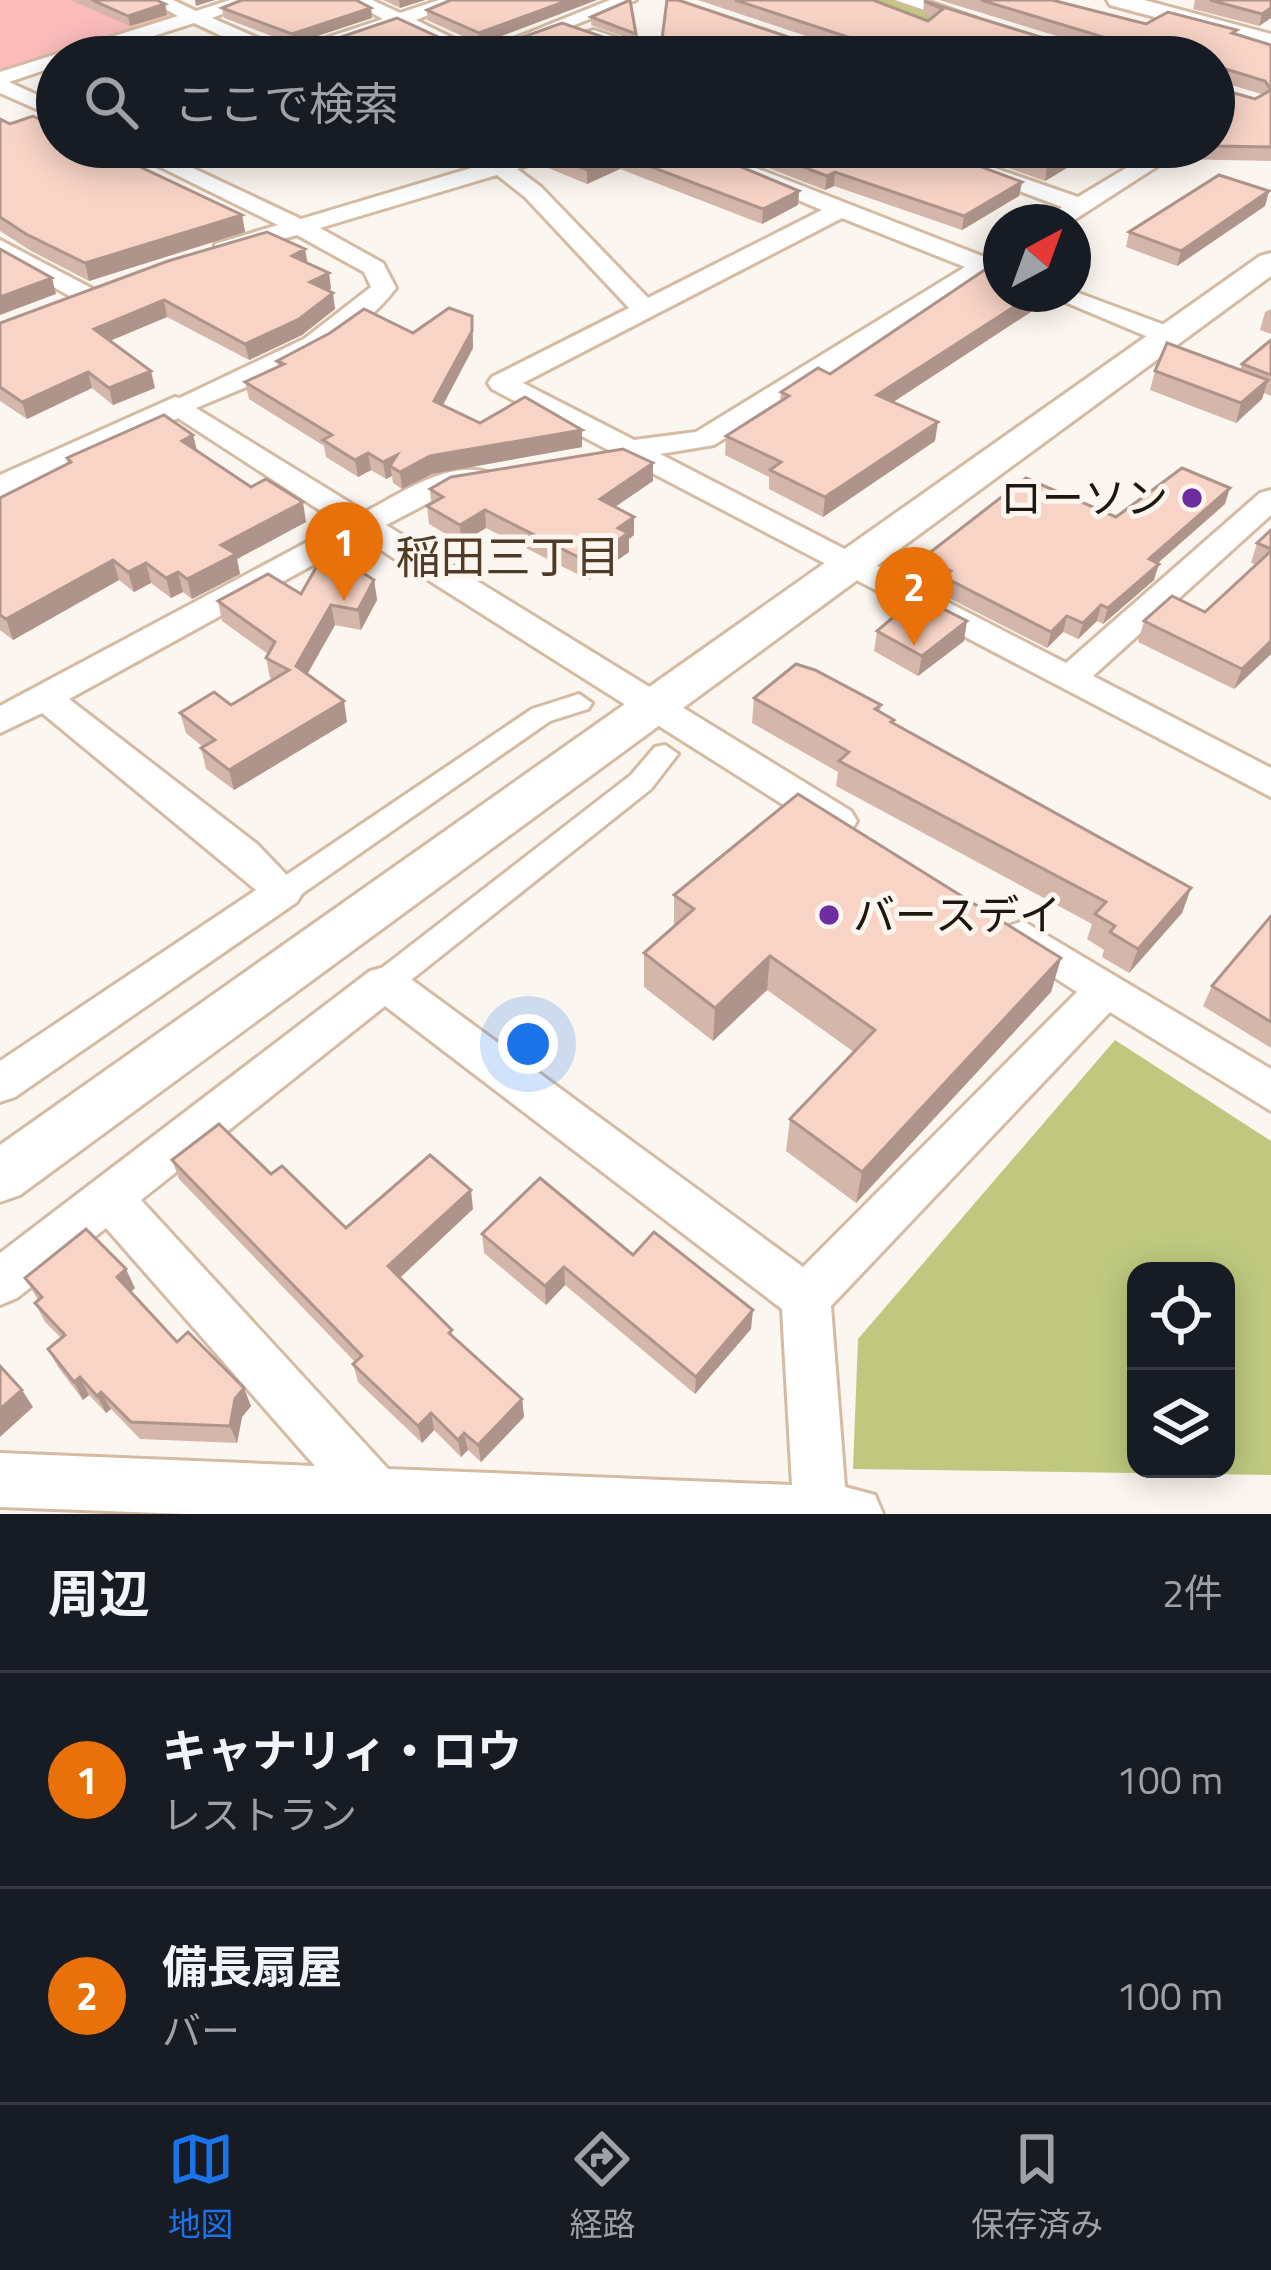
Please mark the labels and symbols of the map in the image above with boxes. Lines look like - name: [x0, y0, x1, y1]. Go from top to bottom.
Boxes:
- north arrow: [983, 204, 1091, 312]
- place label: ローソン: [1000, 465, 1168, 529]
- marker: ローソン: [1179, 485, 1205, 511]
- pin: 1: [305, 502, 383, 601]
- district label: 稲田三丁目: [395, 522, 621, 590]
- pin: 2: [875, 547, 953, 646]
- place label: バースデイ: [853, 882, 1061, 946]
- marker: バースデイ: [816, 902, 842, 928]
- your location: [498, 1014, 558, 1074]

